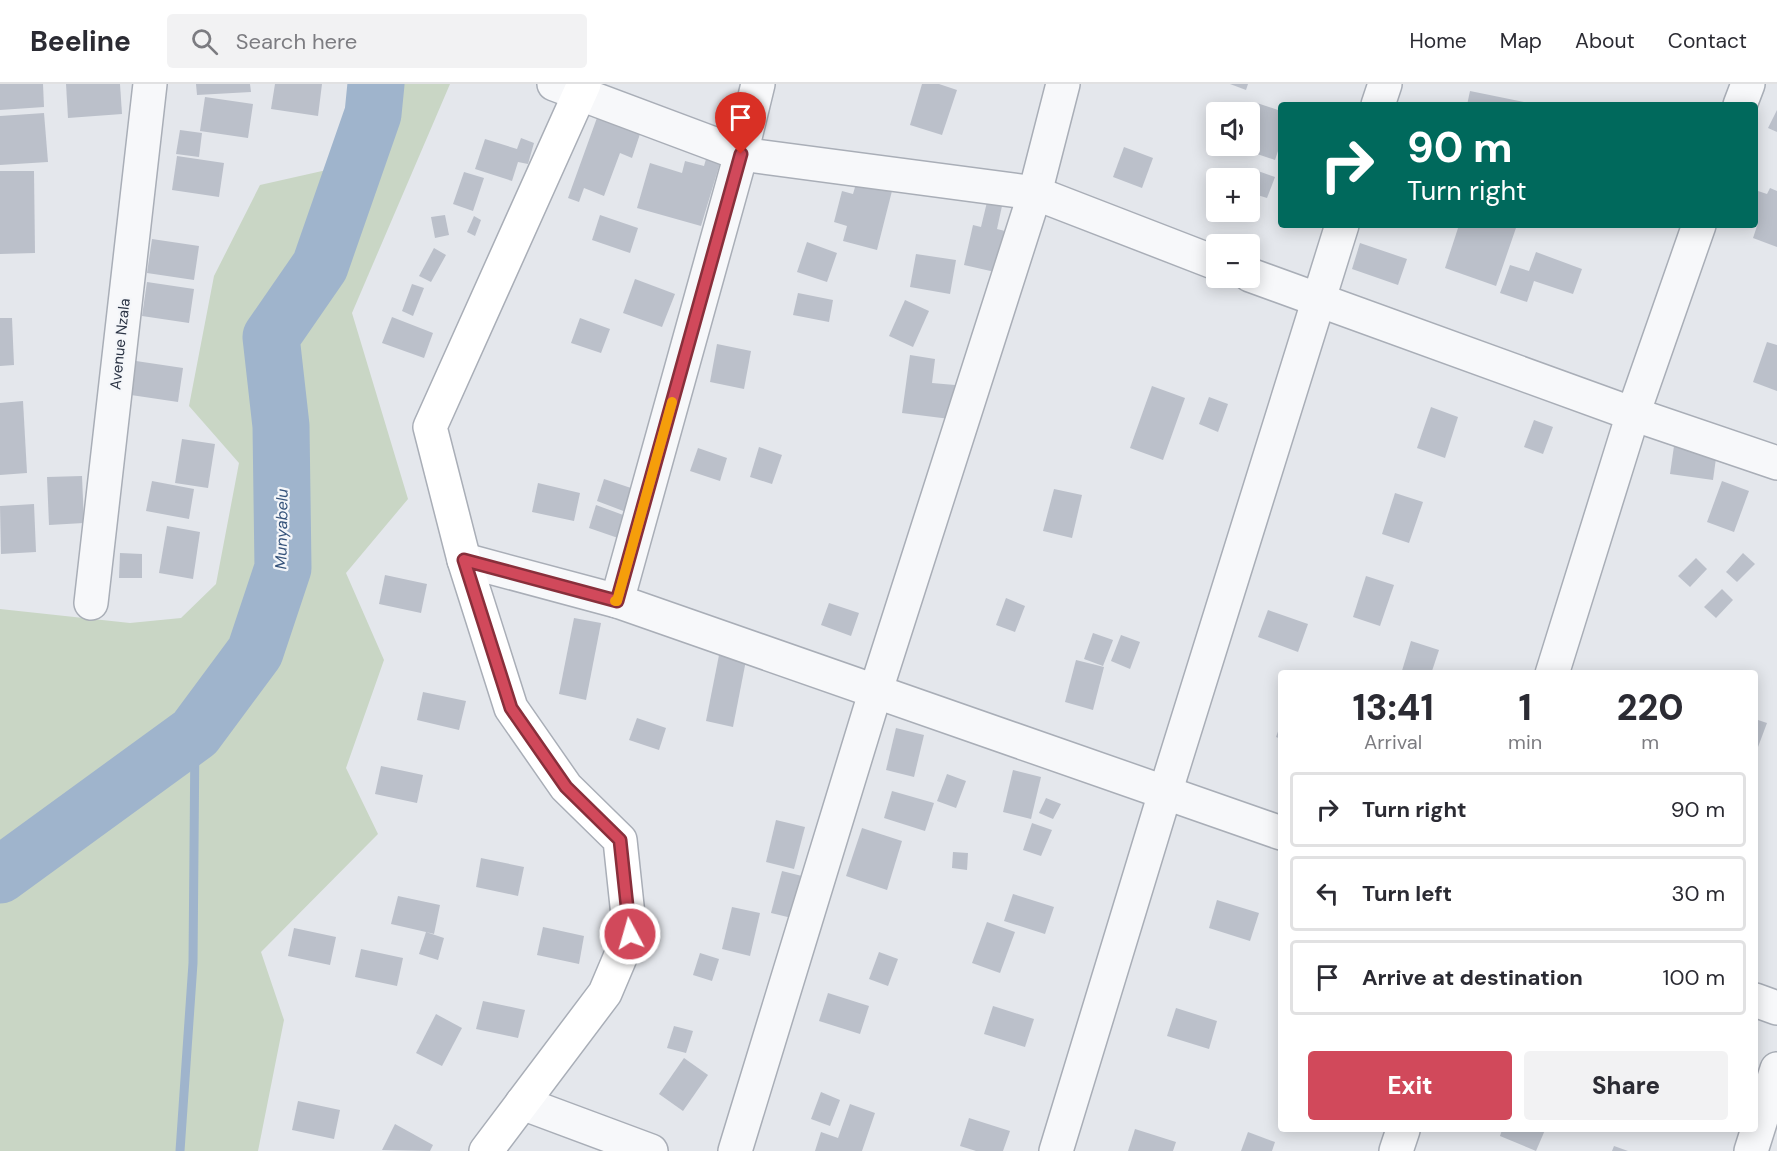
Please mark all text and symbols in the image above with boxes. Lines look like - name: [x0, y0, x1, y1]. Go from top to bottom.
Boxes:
- search box: [167, 14, 587, 68]
- text: Beeline: [30, 23, 131, 60]
- icon: search: [188, 25, 221, 58]
- text: Search here: [236, 27, 357, 56]
- text: Home: [1409, 27, 1467, 55]
- text: Map: [1500, 27, 1542, 55]
- text: About: [1575, 27, 1635, 55]
- text: Contact: [1668, 27, 1747, 55]
- pin: [715, 92, 766, 154]
- icon: arrive: [724, 101, 757, 134]
- map controls: [1206, 102, 1260, 288]
- button: sound: [1206, 102, 1260, 156]
- text: 90 m: [1407, 120, 1513, 175]
- icon: right: [1308, 126, 1386, 204]
- button: +: [1206, 168, 1260, 222]
- text: Turn right: [1407, 173, 1527, 208]
- button: −: [1206, 234, 1260, 288]
- street label: Avenue Nzala: [105, 297, 135, 391]
- water label: Munyabelu: [270, 488, 293, 570]
- text: 13:41: [1352, 684, 1434, 731]
- text: 1: [1519, 684, 1532, 731]
- text: 220: [1617, 684, 1684, 731]
- text: Arrival: [1364, 729, 1422, 755]
- text: min: [1508, 729, 1542, 755]
- text: m: [1641, 729, 1659, 755]
- icon: right: [1311, 793, 1344, 826]
- text: Turn right: [1362, 795, 1467, 824]
- text: 90 m: [1671, 795, 1725, 824]
- icon: left: [1311, 877, 1344, 910]
- text: Turn left: [1362, 879, 1452, 908]
- text: 30 m: [1671, 879, 1725, 908]
- position arrow: [598, 902, 662, 966]
- icon: arrive: [1311, 961, 1344, 994]
- text: Arrive at destination: [1362, 963, 1583, 992]
- text: 100 m: [1663, 963, 1725, 992]
- button: Exit: [1308, 1051, 1512, 1120]
- button: Share: [1524, 1051, 1728, 1120]

